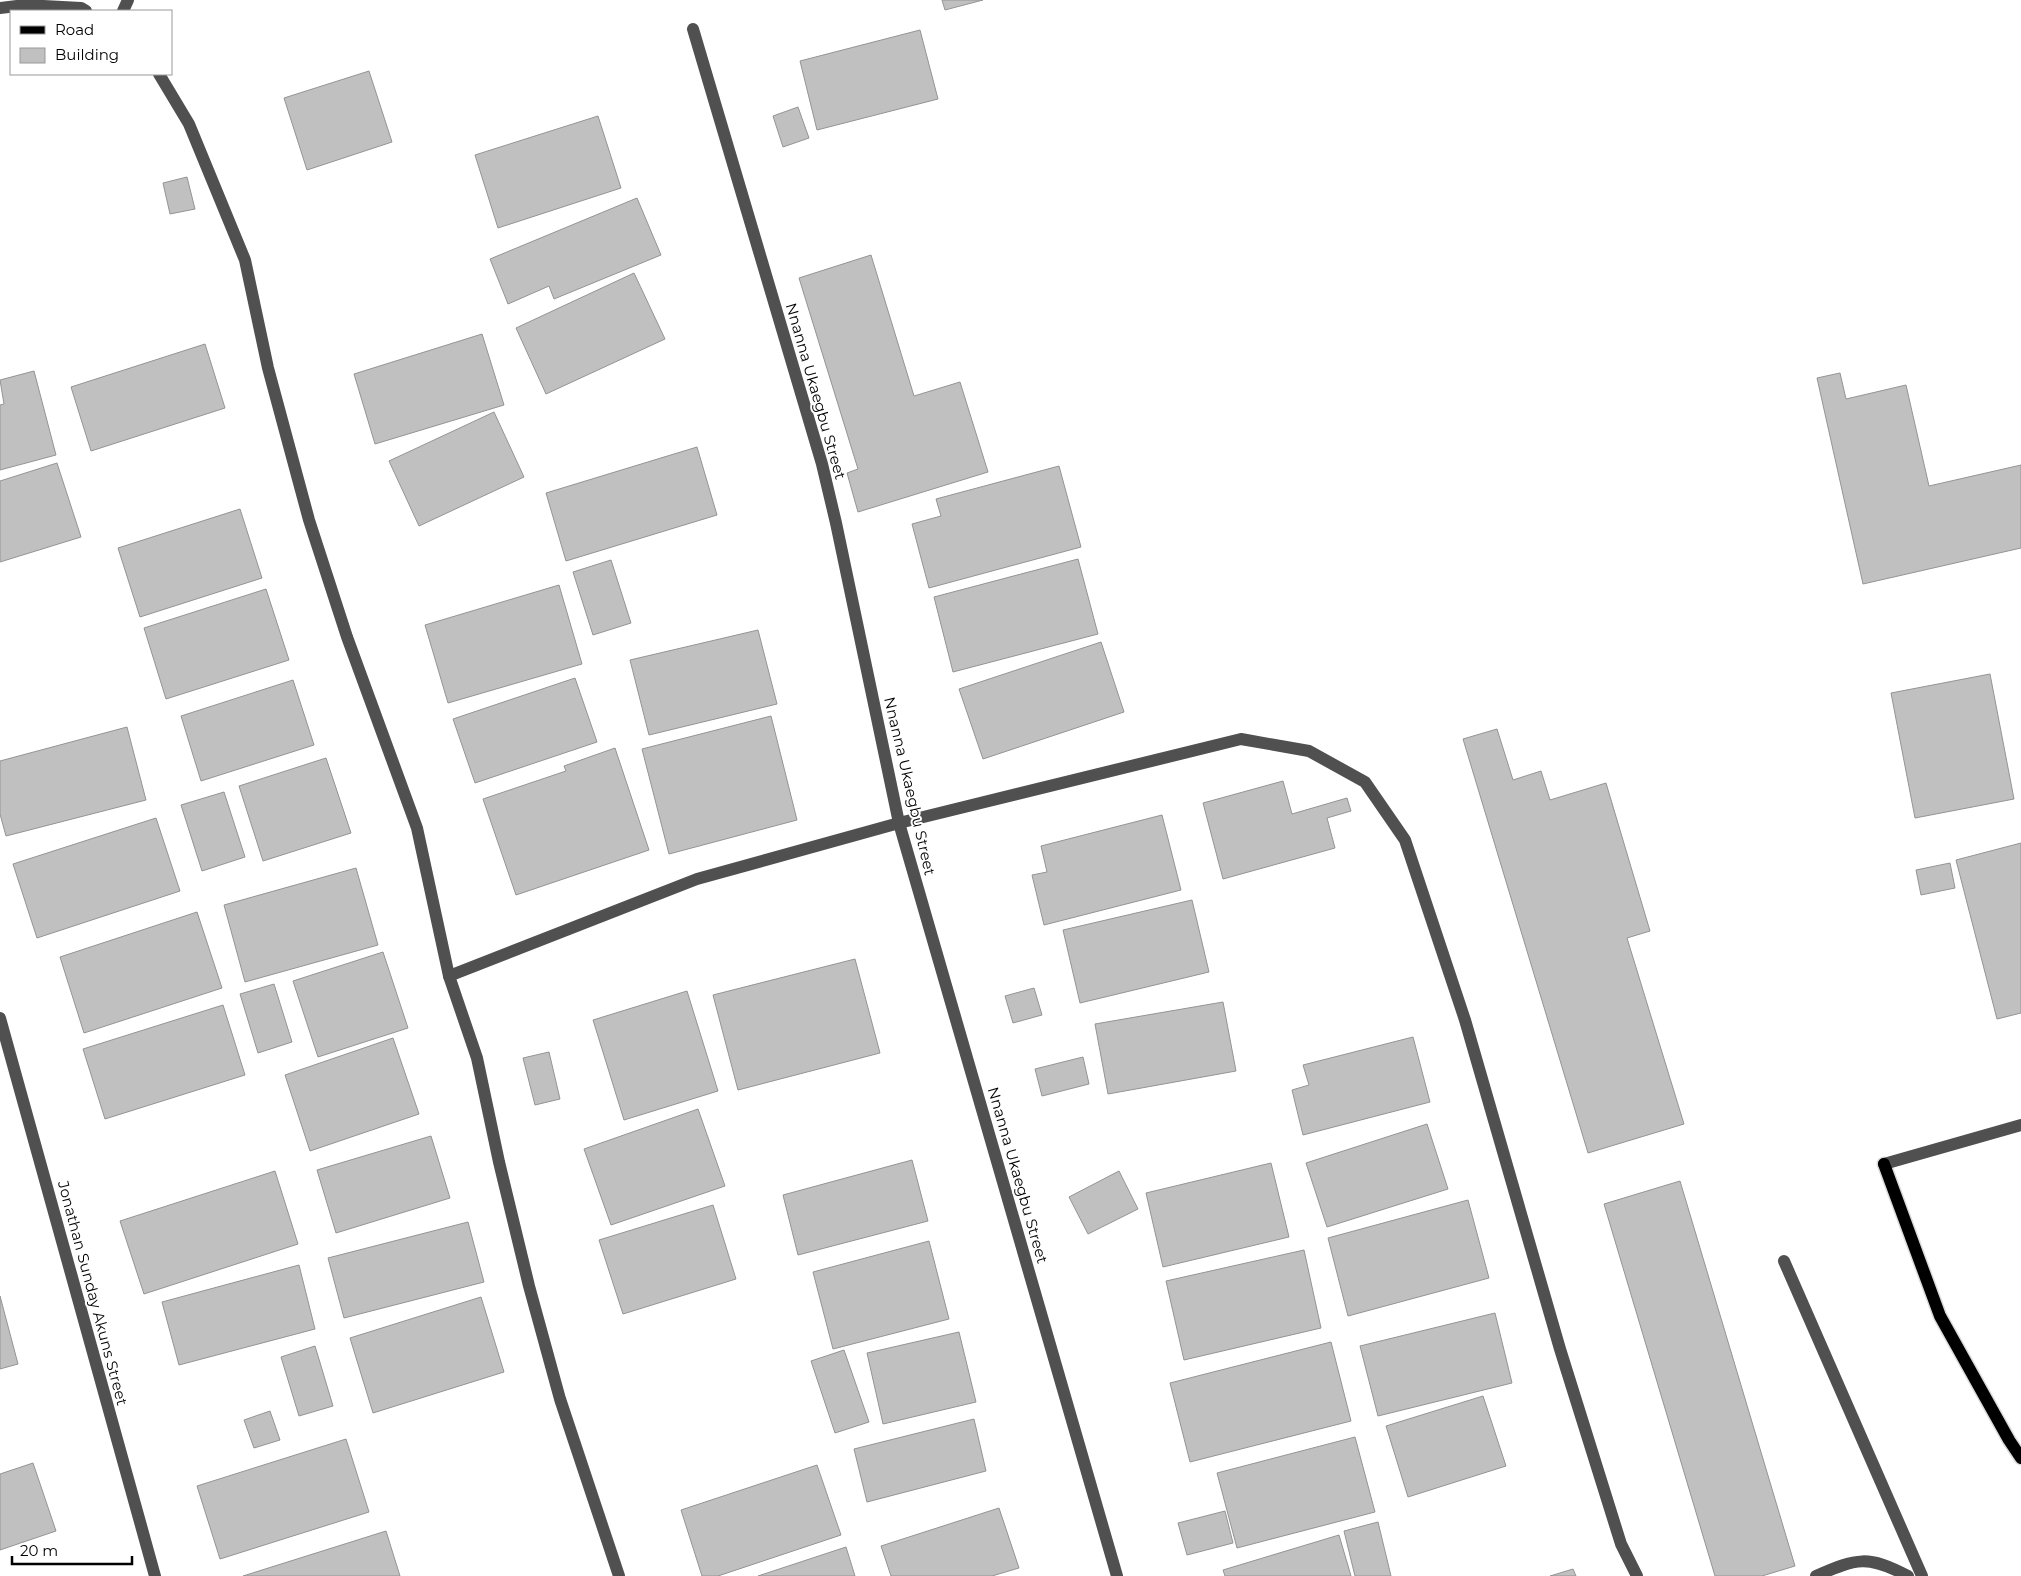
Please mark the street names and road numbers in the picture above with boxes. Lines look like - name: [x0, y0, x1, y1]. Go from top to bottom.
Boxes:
- street label: Nnanna Ukaegbu Street: [782, 301, 850, 481]
- street label: Nnanna Ukaegbu Street: [880, 695, 940, 877]
- street label: Nnanna Ukaegbu Street: [984, 1085, 1052, 1265]
- street label: Jonathan Sunday Akuns Street: [54, 1178, 132, 1407]

